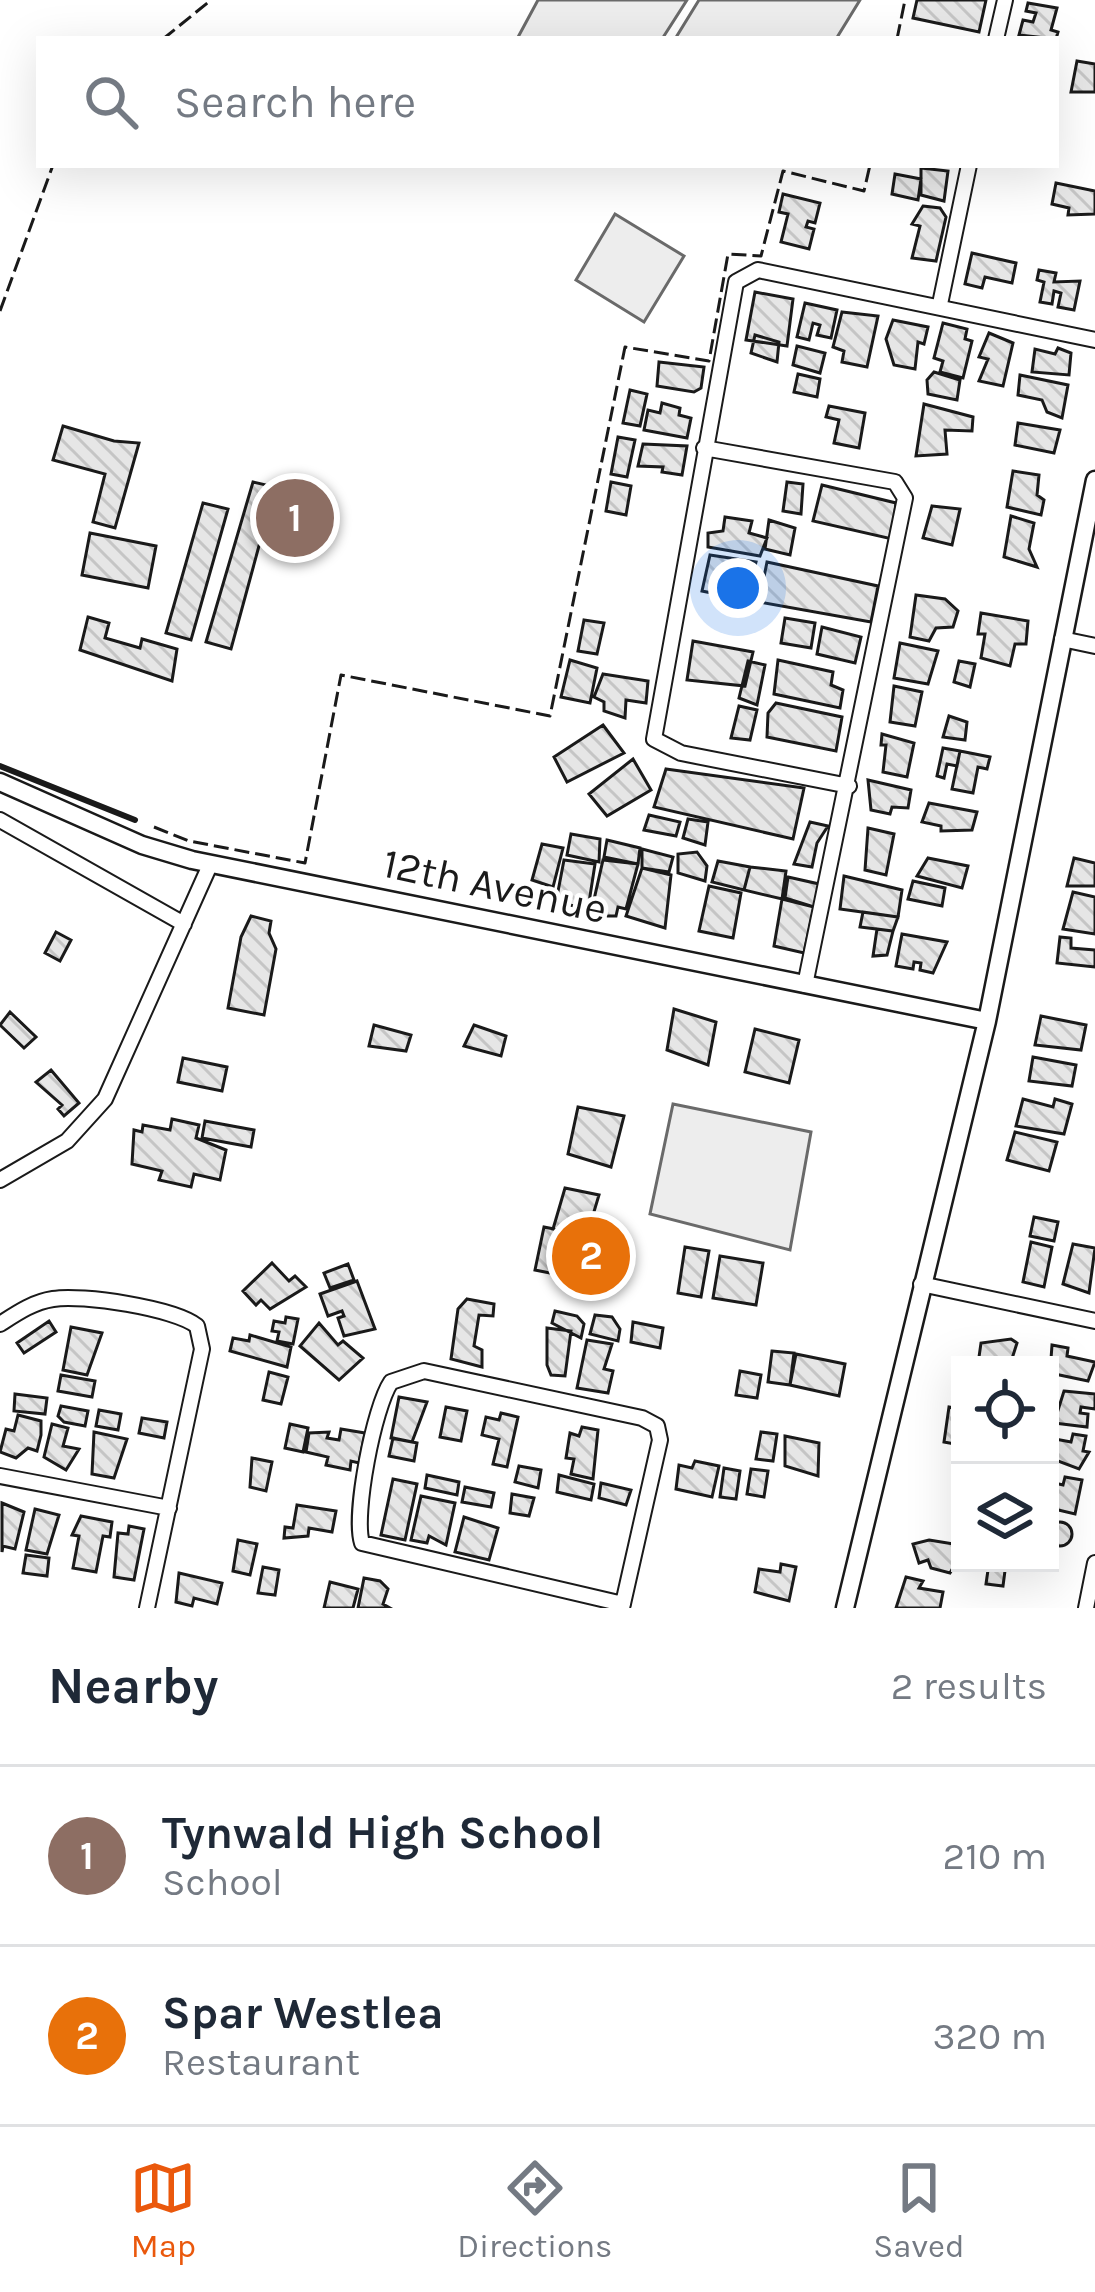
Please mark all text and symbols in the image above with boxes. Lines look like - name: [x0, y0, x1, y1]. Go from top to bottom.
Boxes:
- search box: [36, 36, 1059, 168]
- icon: search: [78, 69, 144, 135]
- text: Search here: [174, 76, 416, 128]
- pin: 1: [256, 473, 334, 563]
- your location: [708, 558, 768, 618]
- street label: 12th Avenue: [379, 838, 611, 934]
- pin: 2: [552, 1211, 630, 1301]
- map controls: [951, 1356, 1059, 1572]
- button: locate: [951, 1356, 1059, 1464]
- button: layers: [951, 1464, 1059, 1572]
- text: Nearby: [48, 1656, 218, 1716]
- text: 2 results: [891, 1663, 1047, 1709]
- text: Tynwald High School: [162, 1807, 603, 1859]
- text: 1: [80, 1833, 94, 1879]
- text: 210 m: [943, 1833, 1047, 1879]
- text: School: [162, 1859, 283, 1905]
- text: Spar Westlea: [162, 1987, 444, 2039]
- text: 2: [75, 2013, 99, 2059]
- text: 320 m: [932, 2013, 1047, 2059]
- text: Restaurant: [162, 2039, 360, 2085]
- tab: Map: [130, 2155, 196, 2265]
- tab: Directions: [457, 2155, 612, 2265]
- tab: Saved: [873, 2155, 965, 2265]

